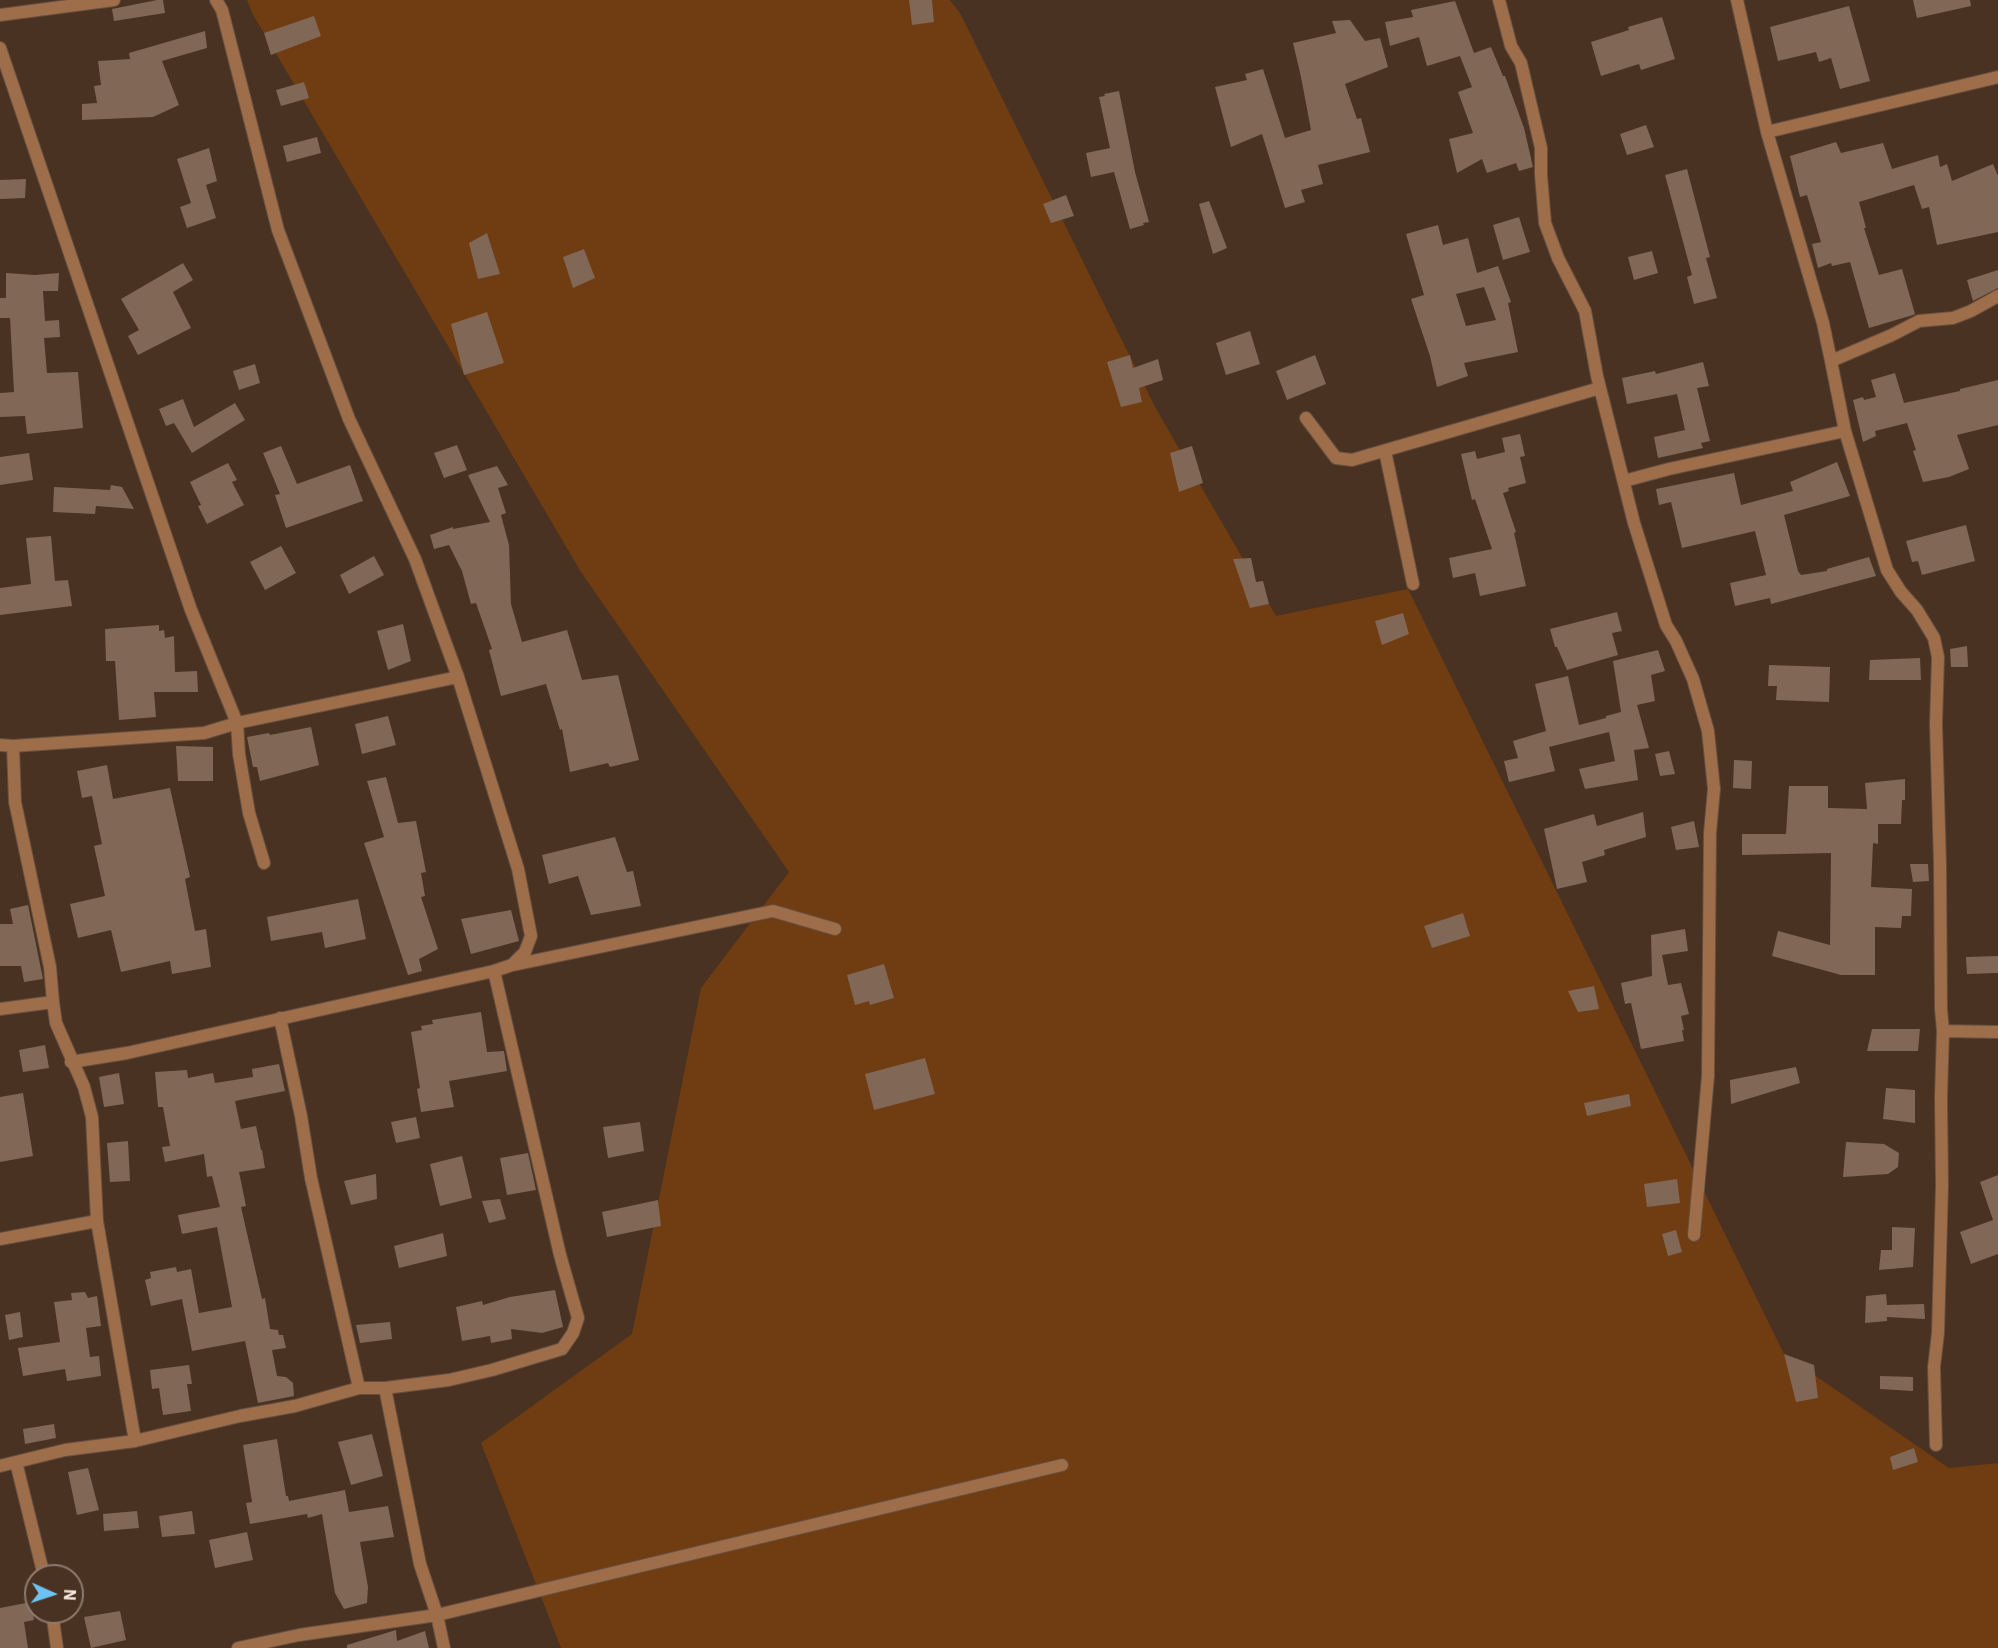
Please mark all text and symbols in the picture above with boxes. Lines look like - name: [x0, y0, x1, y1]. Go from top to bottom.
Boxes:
- north arrow: [24, 1564, 84, 1624]
- text: N: [60, 1589, 80, 1601]

